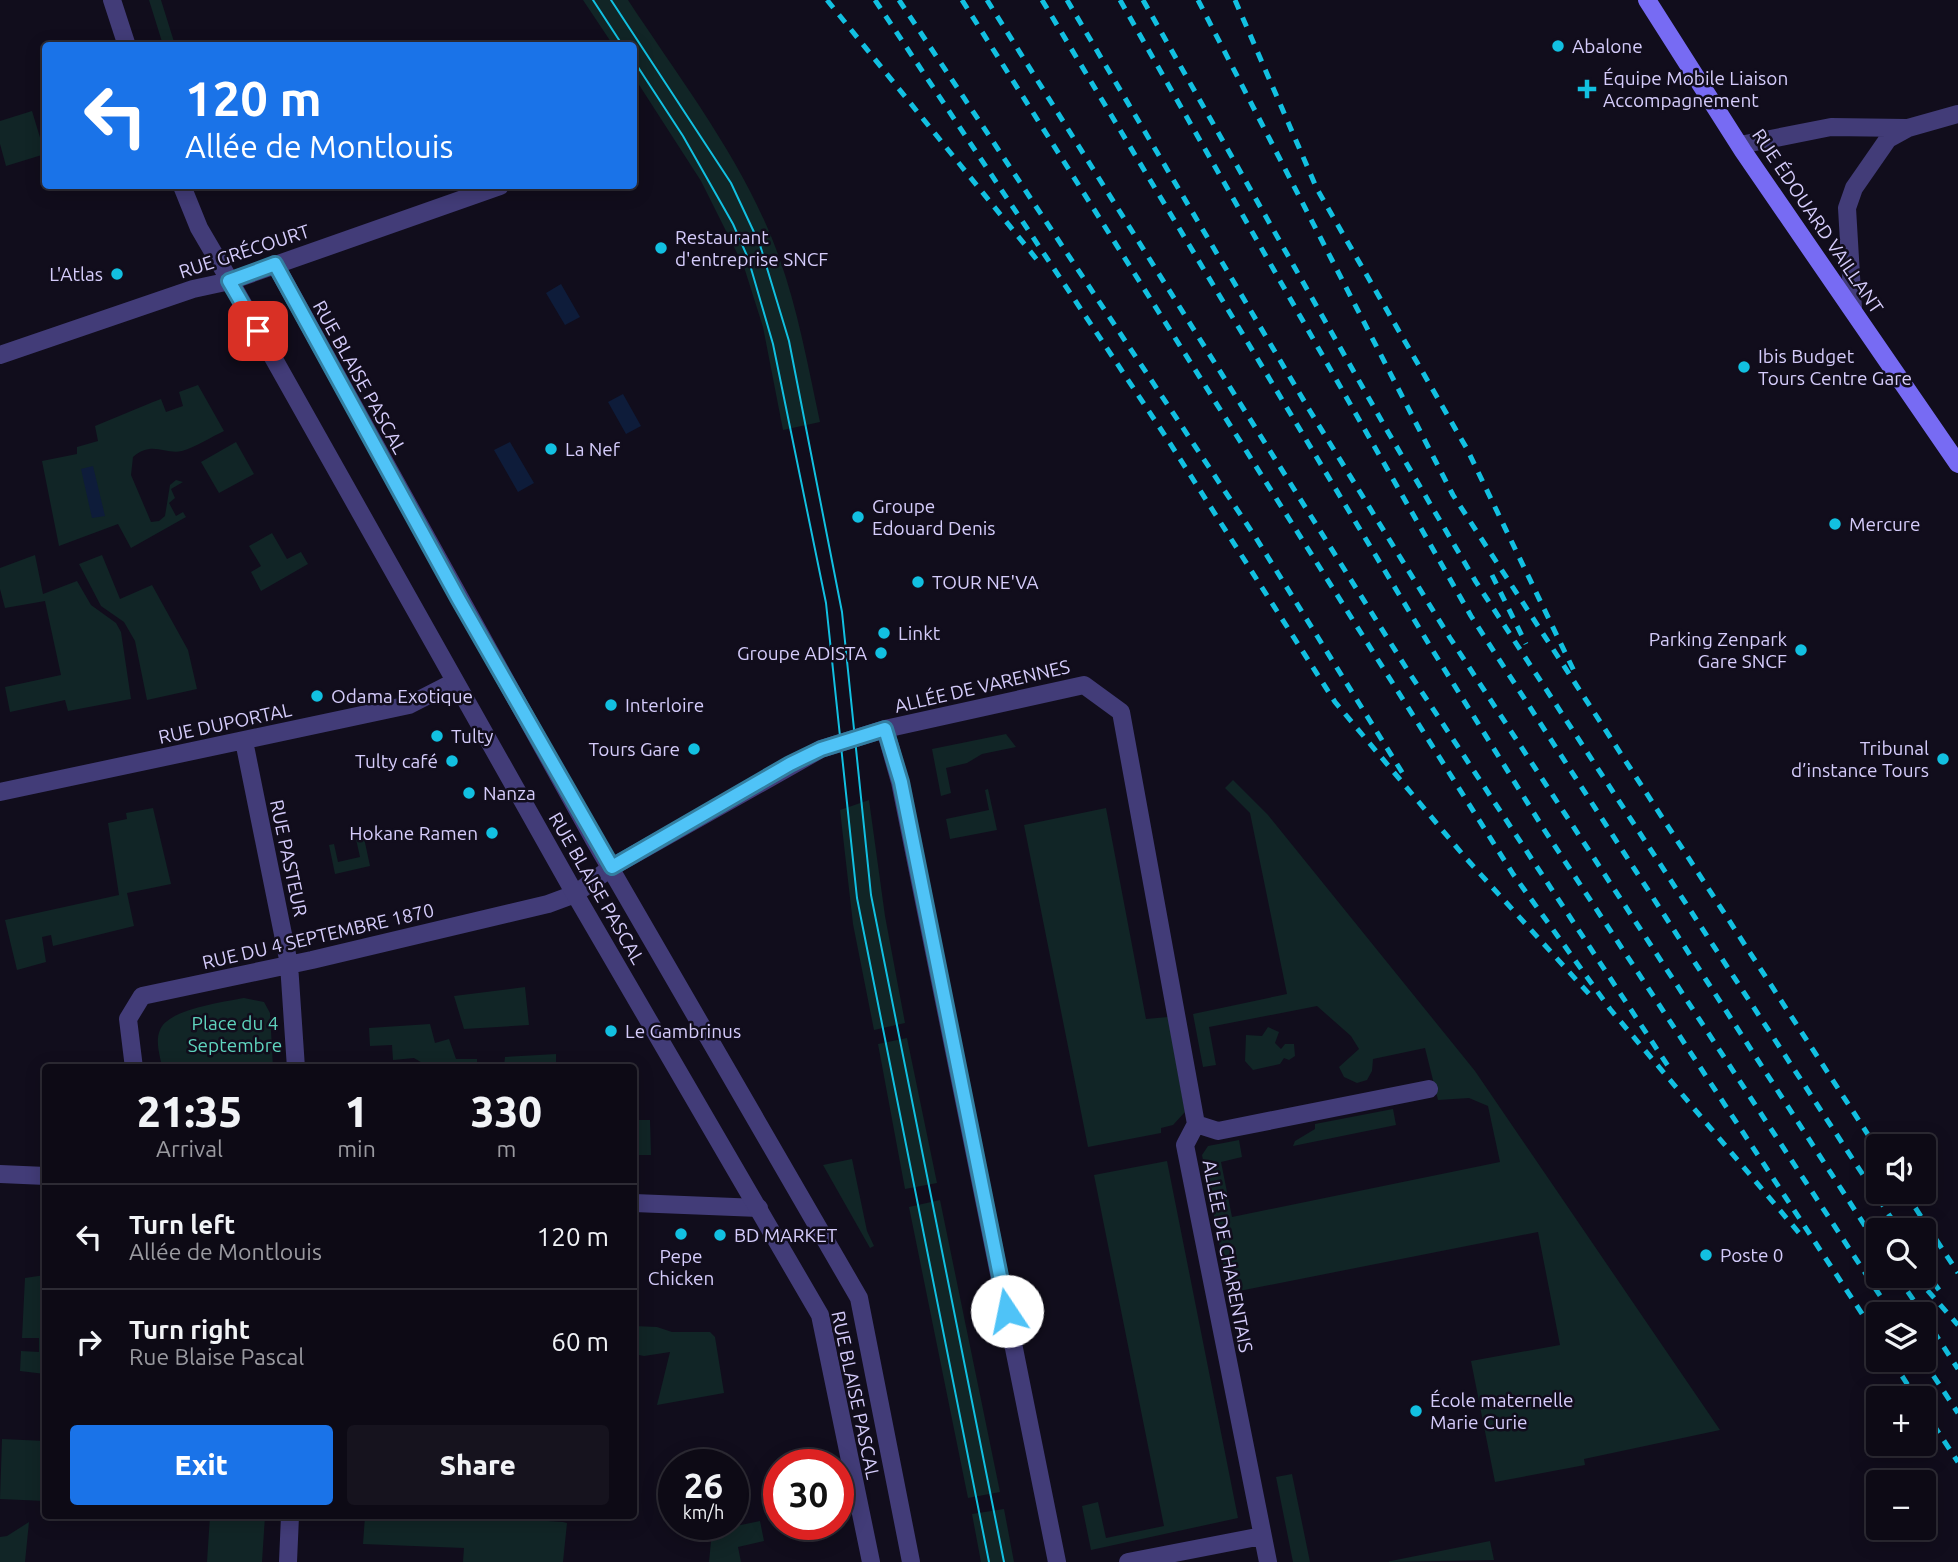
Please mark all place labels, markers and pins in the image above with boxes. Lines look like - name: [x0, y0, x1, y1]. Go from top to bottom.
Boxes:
- place label: Abalone: [1572, 35, 1643, 57]
- marker: Abalone: [1550, 38, 1566, 54]
- place label: Équipe Mobile Liaison Accompagnement: [1603, 67, 1788, 111]
- marker: Équipe Mobile Liaison Accompagnement: [1577, 79, 1597, 99]
- place label: Restaurant d'entreprise SNCF: [675, 226, 828, 270]
- marker: Restaurant d'entreprise SNCF: [653, 240, 669, 256]
- place label: L'Atlas: [49, 263, 103, 285]
- marker: L'Atlas: [109, 266, 125, 282]
- pin: [228, 301, 288, 361]
- place label: Ibis Budget Tours Centre Gare: [1758, 345, 1912, 389]
- marker: Ibis Budget Tours Centre Gare: [1736, 359, 1752, 375]
- place label: La Nef: [565, 438, 621, 460]
- marker: La Nef: [543, 441, 559, 457]
- place label: Groupe Edouard Denis: [872, 495, 996, 539]
- marker: Groupe Edouard Denis: [850, 509, 866, 525]
- place label: Mercure: [1849, 513, 1921, 535]
- marker: Mercure: [1827, 516, 1843, 532]
- place label: TOUR NE'VA: [932, 571, 1039, 593]
- marker: TOUR NE'VA: [910, 574, 926, 590]
- place label: Linkt: [898, 622, 941, 644]
- marker: Linkt: [876, 625, 892, 641]
- place label: Parking Zenpark Gare SNCF: [1649, 628, 1787, 672]
- place label: Groupe ADISTA: [737, 642, 868, 664]
- marker: Parking Zenpark Gare SNCF: [1793, 642, 1809, 658]
- marker: Groupe ADISTA: [873, 645, 889, 661]
- place label: Odama Exotique: [331, 685, 473, 707]
- marker: Odama Exotique: [309, 688, 325, 704]
- place label: Interloire: [625, 694, 704, 716]
- marker: Interloire: [603, 697, 619, 713]
- place label: Tulty: [451, 725, 494, 747]
- marker: Tulty: [429, 728, 445, 744]
- place label: Tribunal d’instance Tours: [1791, 737, 1929, 781]
- place label: Tours Gare: [589, 738, 680, 760]
- marker: Tours Gare: [686, 741, 702, 757]
- place label: Tulty café: [355, 750, 438, 772]
- marker: Tribunal d’instance Tours: [1935, 751, 1951, 767]
- marker: Tulty café: [444, 753, 460, 769]
- place label: Nanza: [483, 782, 536, 804]
- marker: Nanza: [461, 785, 477, 801]
- place label: Hokane Ramen: [349, 822, 478, 844]
- marker: Hokane Ramen: [484, 825, 500, 841]
- place label: Le Gambrinus: [625, 1020, 741, 1042]
- marker: Le Gambrinus: [603, 1023, 619, 1039]
- place label: BD MARKET: [734, 1224, 838, 1246]
- marker: Pepe Chicken: [673, 1226, 689, 1242]
- marker: BD MARKET: [712, 1227, 728, 1243]
- place label: Poste 0: [1720, 1244, 1784, 1266]
- place label: Pepe Chicken: [648, 1245, 714, 1289]
- marker: Poste 0: [1698, 1247, 1714, 1263]
- place label: École maternelle Marie Curie: [1430, 1389, 1573, 1433]
- marker: École maternelle Marie Curie: [1408, 1403, 1424, 1419]

